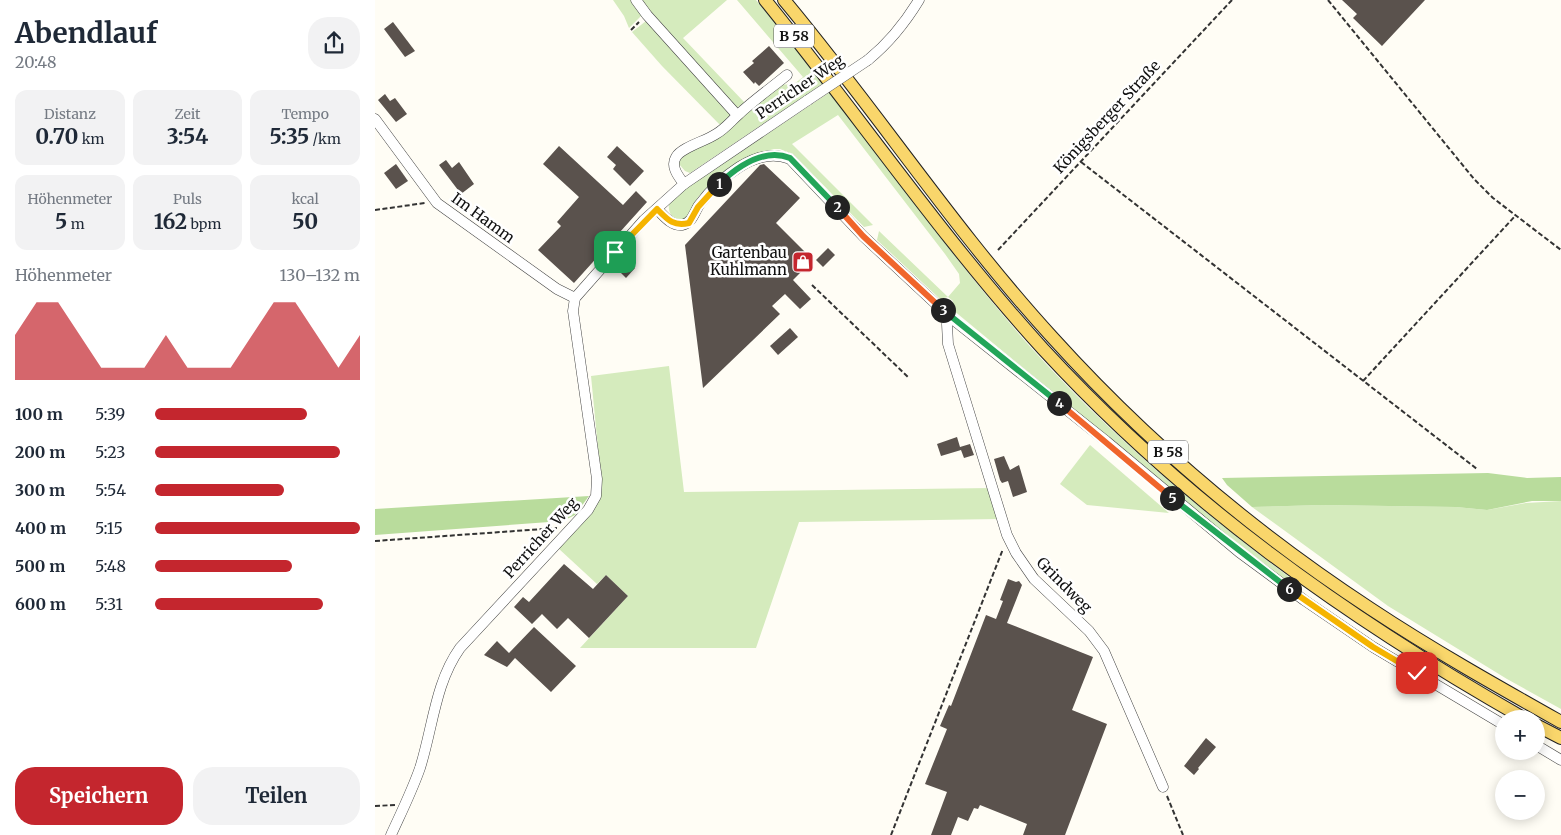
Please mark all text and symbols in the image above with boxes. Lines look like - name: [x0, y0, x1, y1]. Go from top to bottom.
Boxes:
- text: Abendlauf: [15, 15, 157, 51]
- button: share: [308, 17, 360, 69]
- road number: B 58: [774, 24, 814, 48]
- street label: Perricher Weg: [752, 50, 847, 123]
- text: 20:48: [15, 52, 57, 72]
- street label: Königsberger Straße: [1049, 56, 1164, 177]
- text: Distanz: [44, 105, 96, 123]
- text: Zeit: [174, 105, 201, 123]
- text: Tempo: [281, 105, 329, 123]
- text: 0.70: [35, 123, 78, 150]
- text: 3:54: [167, 123, 208, 150]
- text: 5:35: [270, 123, 309, 150]
- text: km: [78, 130, 105, 148]
- text: /km: [309, 130, 341, 148]
- pin: 1: [707, 172, 731, 196]
- text: 1: [716, 175, 723, 193]
- street label: Im Hamm: [448, 188, 519, 247]
- text: Höhenmeter: [27, 190, 112, 208]
- text: Puls: [173, 190, 202, 208]
- text: kcal: [291, 190, 319, 208]
- pin: 2: [825, 194, 849, 220]
- text: 2: [833, 198, 842, 216]
- text: 5: [55, 208, 67, 235]
- text: 162: [154, 208, 187, 235]
- text: 50: [292, 208, 318, 235]
- text: m: [67, 215, 85, 233]
- text: bpm: [187, 215, 221, 233]
- pin: [594, 231, 636, 273]
- icon: arrive: [601, 238, 629, 266]
- place label: Gartenbau Kuhlmann: [710, 243, 787, 279]
- shop icon: Gartenbau Kuhlmann: [791, 250, 815, 274]
- text: Höhenmeter: [15, 265, 112, 285]
- text: 130–132 m: [279, 265, 360, 285]
- pin: 3: [931, 298, 955, 322]
- text: 3: [939, 301, 948, 319]
- pin: 4: [1047, 390, 1071, 416]
- text: 4: [1055, 394, 1064, 412]
- text: 100 m: [15, 404, 63, 424]
- text: 5:39: [95, 404, 125, 424]
- road number: B 58: [1148, 441, 1188, 464]
- text: 200 m: [15, 442, 65, 462]
- text: 5:23: [95, 442, 125, 462]
- text: 300 m: [15, 480, 65, 500]
- text: 5:54: [95, 480, 126, 500]
- pin: 5: [1159, 486, 1185, 510]
- text: 5: [1168, 489, 1177, 507]
- street label: Perricher Weg: [499, 493, 582, 582]
- text: 400 m: [15, 518, 66, 538]
- text: 5:15: [95, 518, 123, 538]
- street label: Grindweg: [1033, 553, 1096, 616]
- text: 500 m: [15, 556, 65, 576]
- text: 5:48: [95, 556, 126, 576]
- pin: 6: [1277, 576, 1301, 602]
- text: 6: [1285, 580, 1294, 598]
- text: 600 m: [15, 594, 66, 614]
- text: 5:31: [95, 594, 123, 614]
- pin: [1396, 652, 1438, 694]
- icon: check: [1403, 659, 1431, 687]
- map controls: [1495, 710, 1545, 820]
- button: +: [1495, 710, 1545, 760]
- button: Speichern: [15, 767, 183, 825]
- button: Teilen: [193, 767, 360, 825]
- button: −: [1495, 770, 1545, 820]

